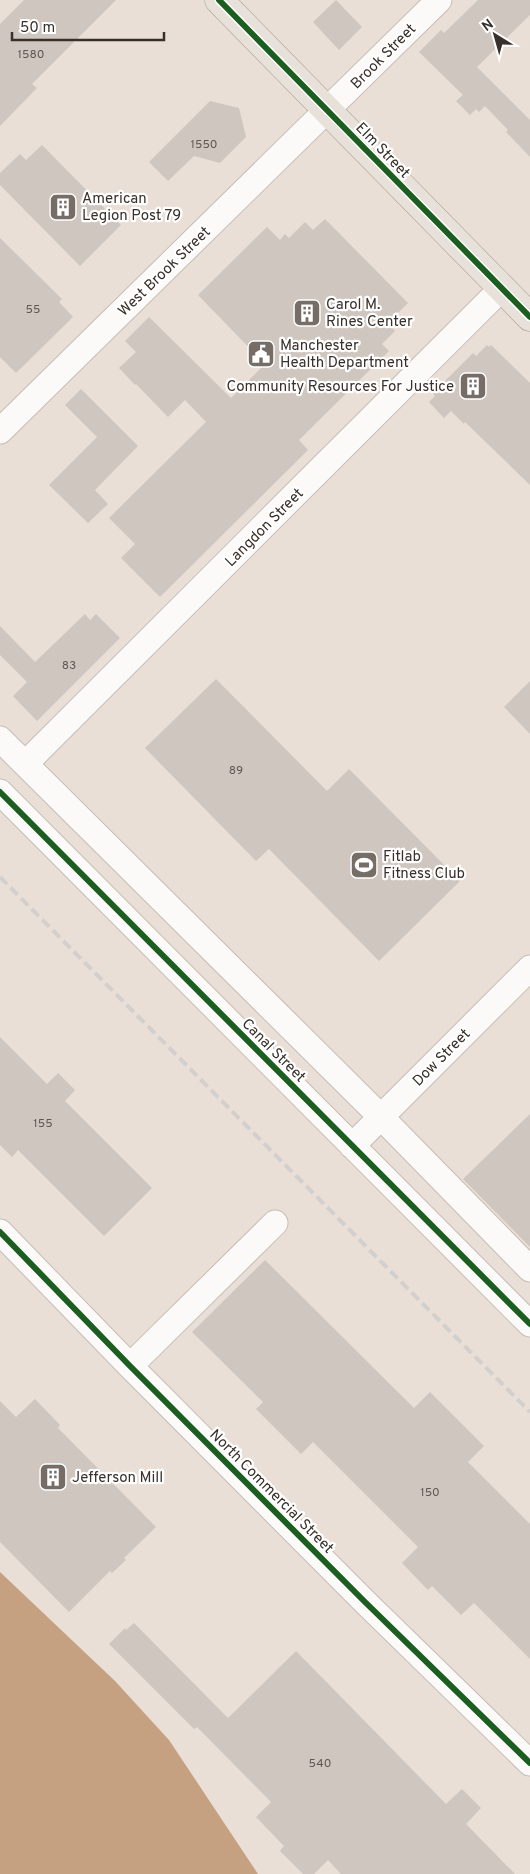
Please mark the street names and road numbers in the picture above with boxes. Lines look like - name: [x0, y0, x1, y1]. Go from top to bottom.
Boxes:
- street label: Brook Street: [347, 20, 421, 94]
- street label: Elm Street: [351, 119, 413, 183]
- street label: West Brook Street: [115, 223, 215, 321]
- street label: Langdon Street: [222, 485, 308, 571]
- street label: Canal Street: [237, 1015, 309, 1087]
- street label: Dow Street: [409, 1025, 475, 1091]
- street label: North Commercial Street: [205, 1426, 337, 1558]

